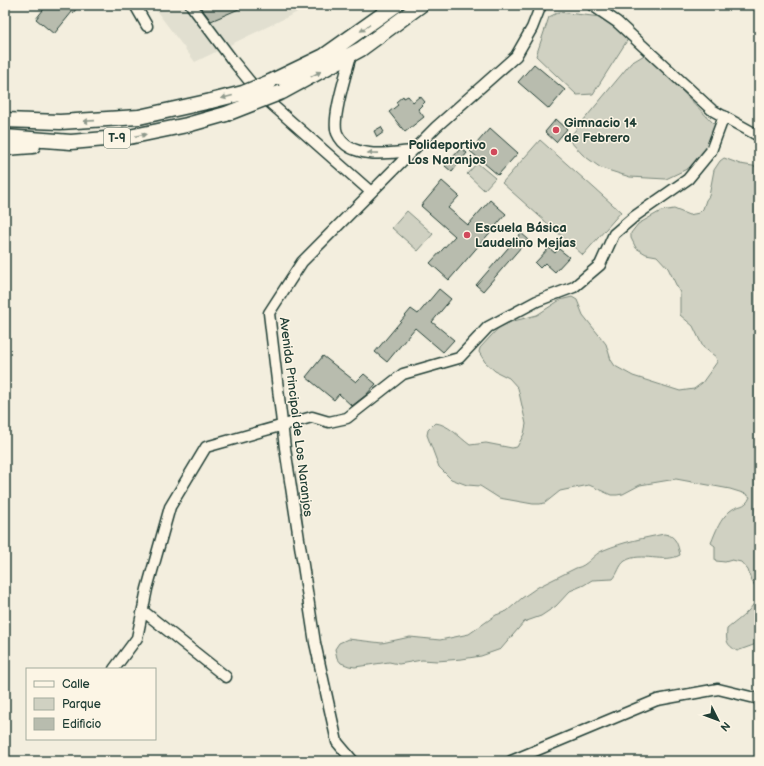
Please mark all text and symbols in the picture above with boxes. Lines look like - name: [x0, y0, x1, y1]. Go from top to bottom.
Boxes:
- one-way arrow: [359, 24, 370, 32]
- one-way arrow: [310, 71, 322, 77]
- one-way arrow: [221, 94, 233, 100]
- place label: Gimnacio 14 de Febrero: [564, 115, 637, 146]
- one-way arrow: [83, 117, 96, 124]
- marker: Gimnacio 14 de Febrero: [551, 125, 561, 135]
- road number: T-9: [104, 128, 130, 148]
- one-way arrow: [135, 131, 148, 137]
- place label: Polideportivo Los Naranjos: [407, 137, 486, 168]
- marker: Polideportivo Los Naranjos: [489, 147, 499, 157]
- one-way arrow: [366, 150, 379, 156]
- place label: Escuela Básica Laudelino Mejías: [475, 220, 576, 251]
- marker: Escuela Básica Laudelino Mejías: [462, 230, 472, 240]
- street label: Avenida Principal de Los Naranjos: [276, 316, 316, 518]
- legend: [26, 668, 156, 740]
- text: Calle: [62, 677, 90, 692]
- text: Parque: [62, 697, 101, 712]
- north arrow: [698, 700, 738, 740]
- text: Edificio: [62, 717, 102, 732]
- text: N: [717, 719, 733, 734]

